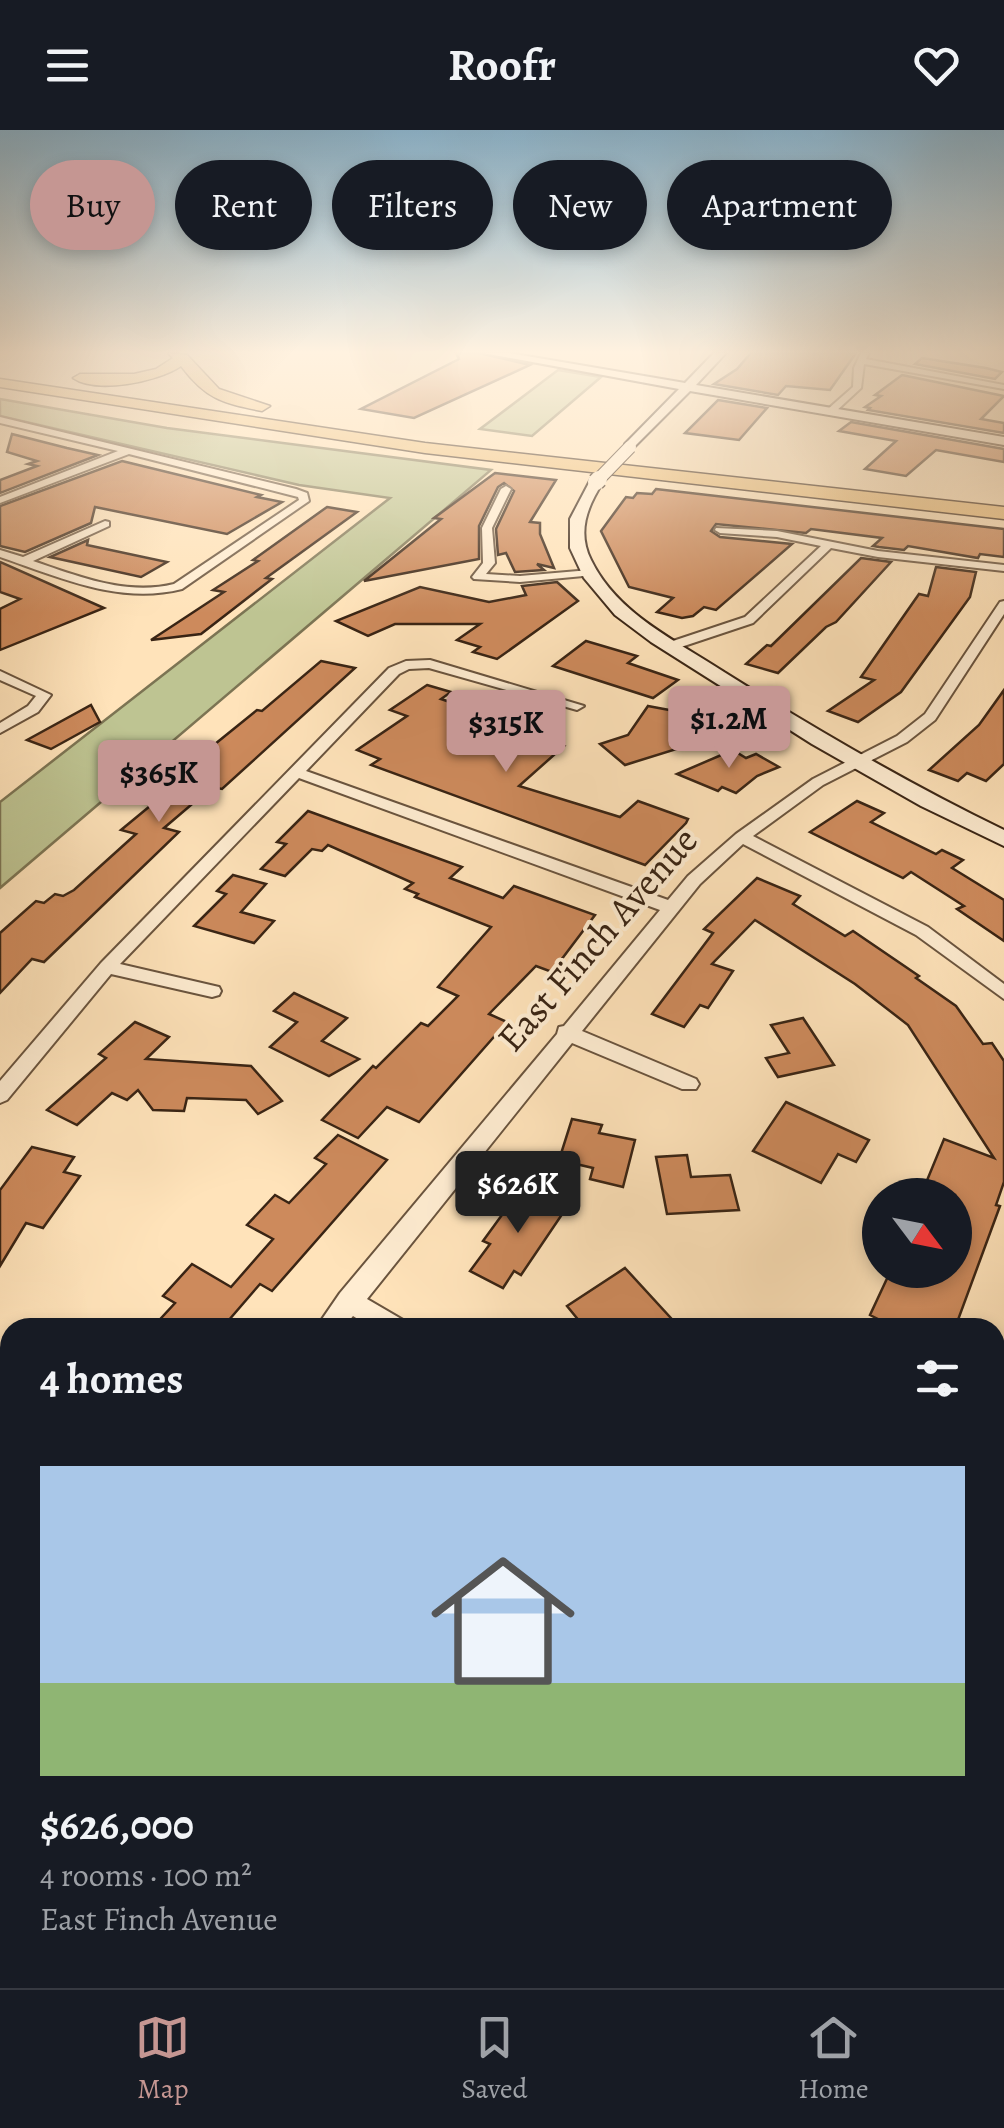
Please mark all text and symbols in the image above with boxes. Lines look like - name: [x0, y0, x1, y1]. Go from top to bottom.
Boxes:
- text: Roofr: [448, 34, 556, 96]
- icon: menu: [40, 38, 95, 93]
- icon: heart: [909, 38, 964, 93]
- chip: Buy: [30, 160, 155, 250]
- chip: Rent: [175, 160, 312, 250]
- chip: Filters: [332, 160, 493, 250]
- chip: New: [513, 160, 647, 250]
- chip: Apartment: [667, 160, 892, 250]
- pin: $1.2M: [659, 686, 799, 771]
- pin: $315K: [436, 690, 576, 775]
- text: $1.2M: [690, 696, 768, 740]
- text: $315K: [469, 700, 543, 744]
- pin: $365K: [89, 740, 229, 825]
- text: $365K: [120, 750, 198, 794]
- street label: East Finch Avenue: [485, 815, 709, 1063]
- pin: $626K: [448, 1151, 588, 1236]
- text: $626K: [477, 1161, 559, 1205]
- north arrow: [862, 1178, 972, 1288]
- map controls: [862, 1178, 972, 1288]
- text: 4 homes: [40, 1350, 183, 1407]
- icon: filters: [910, 1351, 965, 1406]
- icon: home: [413, 1531, 593, 1711]
- text: $626,000: [40, 1796, 194, 1853]
- text: 4 rooms · 100 m²: [40, 1853, 252, 1897]
- text: East Finch Avenue: [40, 1897, 278, 1941]
- tab: Map: [135, 2010, 190, 2108]
- tab: Saved: [461, 2010, 528, 2108]
- tab: Home: [798, 2010, 869, 2108]

